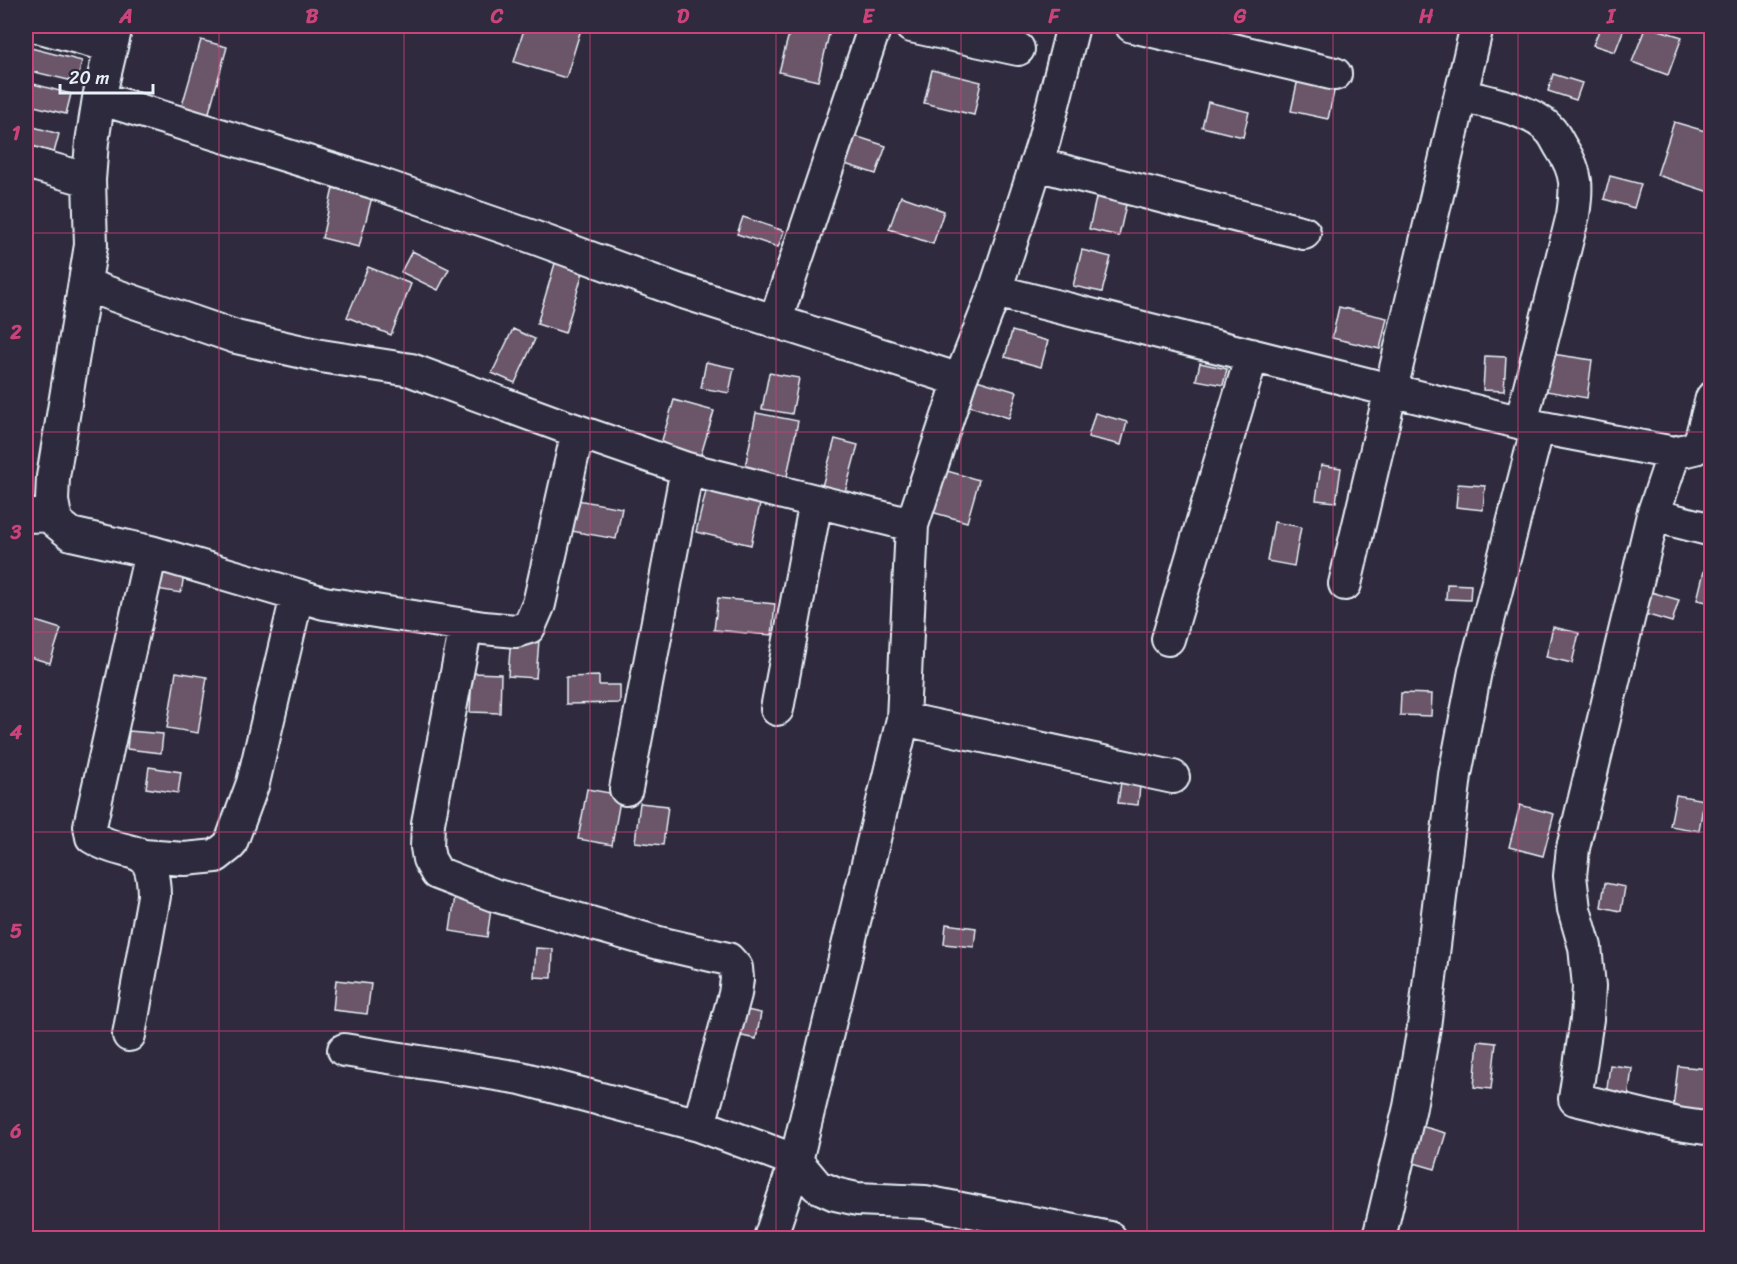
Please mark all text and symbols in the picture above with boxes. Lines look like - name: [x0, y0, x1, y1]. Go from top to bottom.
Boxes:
- text: A: [118, 0, 133, 34]
- text: B: [306, 0, 319, 34]
- text: C: [490, 0, 504, 34]
- text: D: [677, 0, 690, 34]
- text: E: [862, 0, 875, 34]
- text: F: [1048, 0, 1061, 34]
- text: G: [1233, 0, 1247, 34]
- text: H: [1418, 0, 1434, 34]
- text: I: [1606, 0, 1617, 34]
- scale bar: [60, 57, 153, 95]
- text: 20 m: [69, 62, 109, 94]
- text: 1: [12, 116, 21, 151]
- text: 2: [9, 315, 22, 350]
- text: 3: [10, 515, 22, 550]
- text: 4: [9, 715, 23, 750]
- text: 5: [10, 914, 22, 949]
- text: 6: [9, 1114, 22, 1149]

